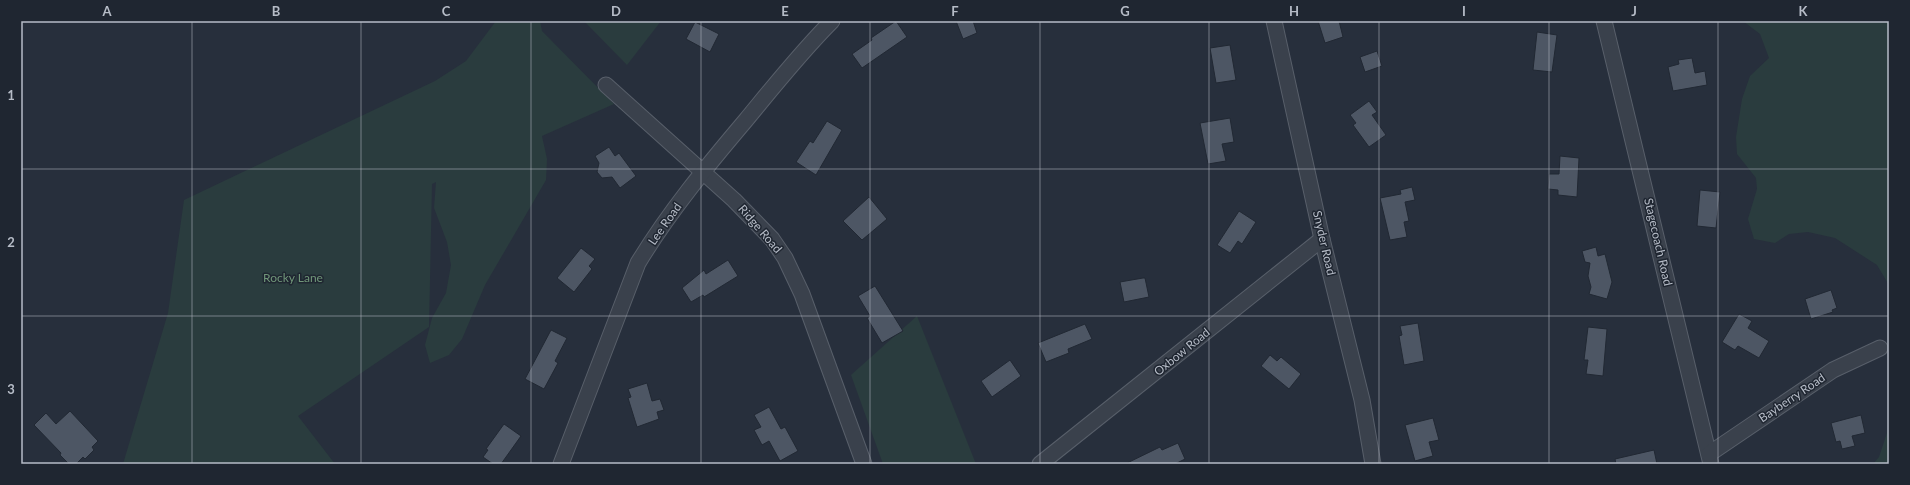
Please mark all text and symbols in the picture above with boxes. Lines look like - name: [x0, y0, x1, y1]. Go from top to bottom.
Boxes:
- text: A: [101, 3, 112, 19]
- text: B: [272, 3, 281, 19]
- text: C: [442, 3, 451, 19]
- text: D: [611, 3, 621, 19]
- text: E: [781, 3, 789, 19]
- text: F: [951, 3, 959, 19]
- text: G: [1120, 3, 1130, 19]
- text: H: [1289, 3, 1299, 19]
- text: I: [1462, 3, 1466, 19]
- text: J: [1631, 3, 1637, 19]
- text: K: [1799, 3, 1809, 19]
- text: 1: [7, 87, 15, 103]
- street label: Stagecoach Road: [1641, 197, 1676, 287]
- street label: Lee Road: [645, 200, 685, 248]
- street label: Ridge Road: [735, 201, 785, 256]
- street label: Snyder Road: [1310, 209, 1339, 277]
- text: 2: [7, 234, 15, 250]
- park label: Rocky Lane: [263, 270, 323, 285]
- street label: Oxbow Road: [1151, 324, 1213, 379]
- street label: Bayberry Road: [1756, 370, 1828, 425]
- text: 3: [7, 381, 15, 397]

